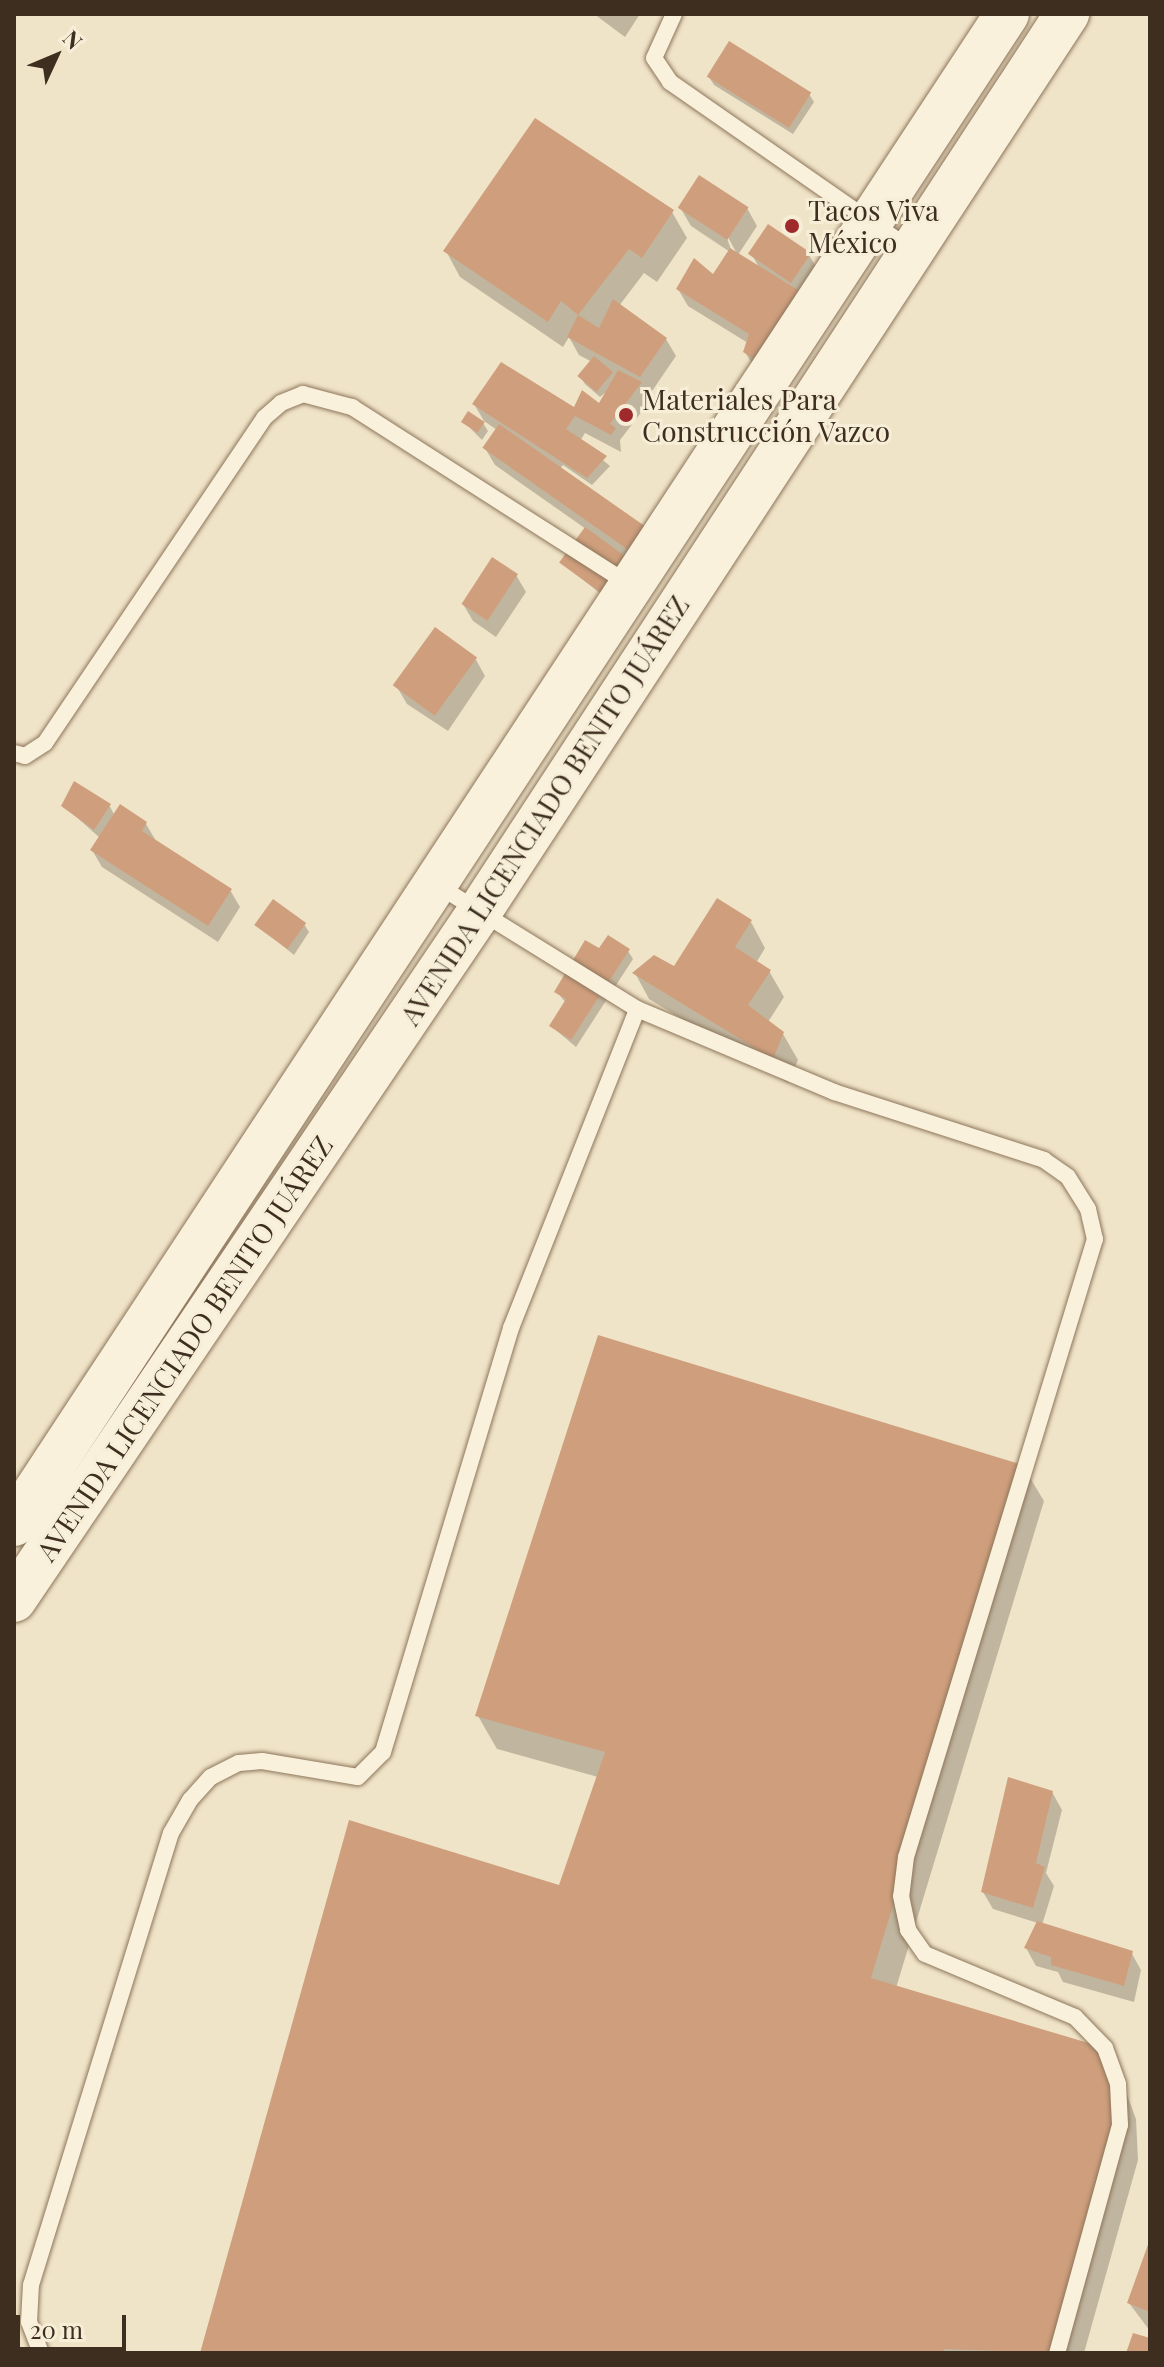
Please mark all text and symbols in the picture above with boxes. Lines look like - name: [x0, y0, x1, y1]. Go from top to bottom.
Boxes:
- north arrow: [16, 16, 96, 96]
- text: N: [57, 23, 90, 55]
- place label: Tacos Viva México: [808, 193, 940, 259]
- marker: Tacos Viva México: [783, 217, 801, 235]
- place label: Materiales Para Construcción Vazco: [642, 382, 891, 448]
- marker: Materiales Para Construcción Vazco: [617, 406, 635, 424]
- street label: AVENIDA LICENCIADO BENITO JUÁREZ: [392, 589, 696, 1031]
- street label: AVENIDA LICENCIADO BENITO JUÁREZ: [29, 1129, 339, 1567]
- scale bar: [20, 2299, 130, 2349]
- text: 20 m: [30, 2313, 83, 2345]

